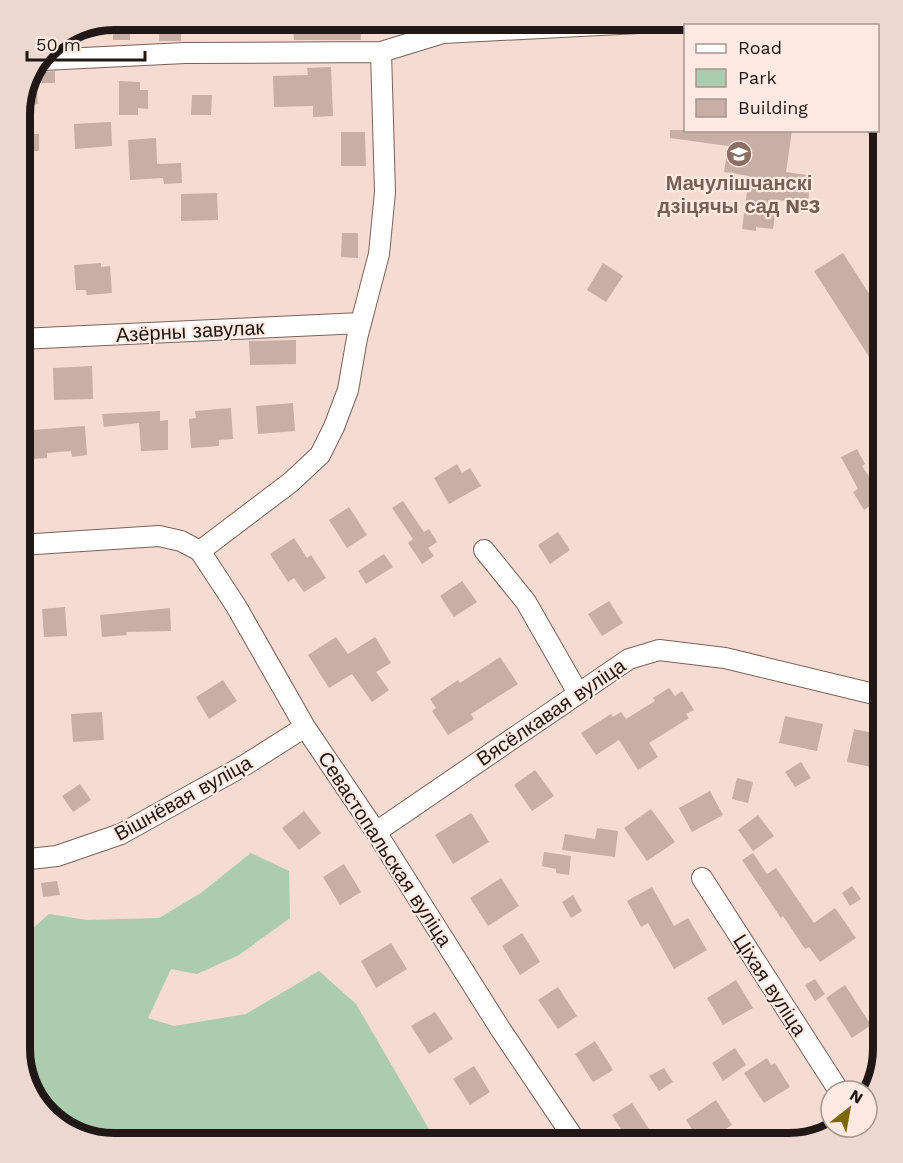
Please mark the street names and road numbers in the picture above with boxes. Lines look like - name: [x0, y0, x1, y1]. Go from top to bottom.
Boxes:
- street label: Азёрны завулак: [115, 315, 265, 347]
- street label: Вясёлкавая вуліца: [472, 653, 631, 771]
- street label: Севастопальская вуліца: [313, 747, 458, 952]
- street label: Вішнёвая вуліца: [110, 750, 257, 846]
- street label: Ціхая вуліца: [728, 930, 812, 1041]

